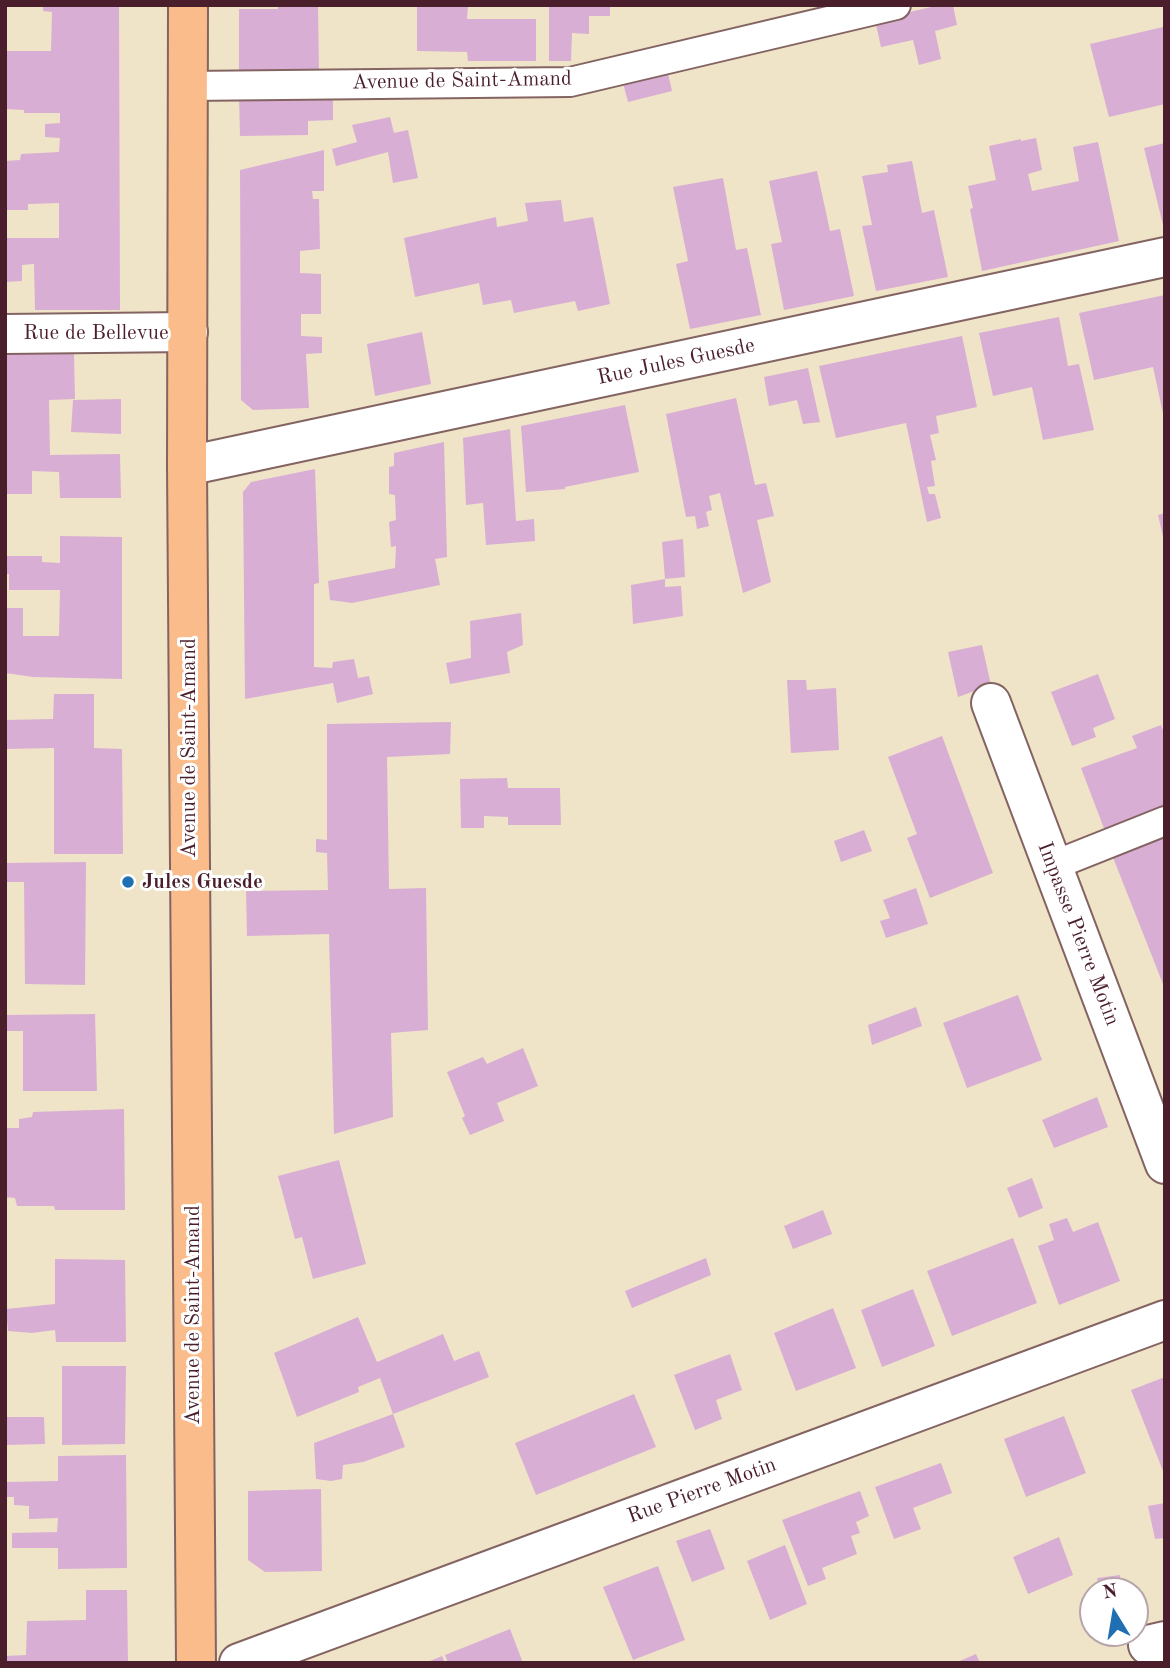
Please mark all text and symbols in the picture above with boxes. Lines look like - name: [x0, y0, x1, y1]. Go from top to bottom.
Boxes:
- street label: Avenue de Saint-Amand: [352, 66, 572, 96]
- street label: Rue de Bellevue: [23, 320, 169, 346]
- street label: Rue Jules Guesde: [595, 333, 757, 391]
- street label: Avenue de Saint-Amand: [176, 638, 202, 858]
- street label: Impasse Pierre Motin: [1031, 839, 1125, 1029]
- place label: Jules Guesde: [142, 869, 263, 895]
- marker: Jules Guesde: [120, 874, 136, 890]
- street label: Avenue de Saint-Amand: [180, 1205, 206, 1425]
- street label: Rue Pierre Motin: [624, 1452, 780, 1530]
- north arrow: [1079, 1577, 1149, 1647]
- text: N: [1101, 1582, 1119, 1604]

